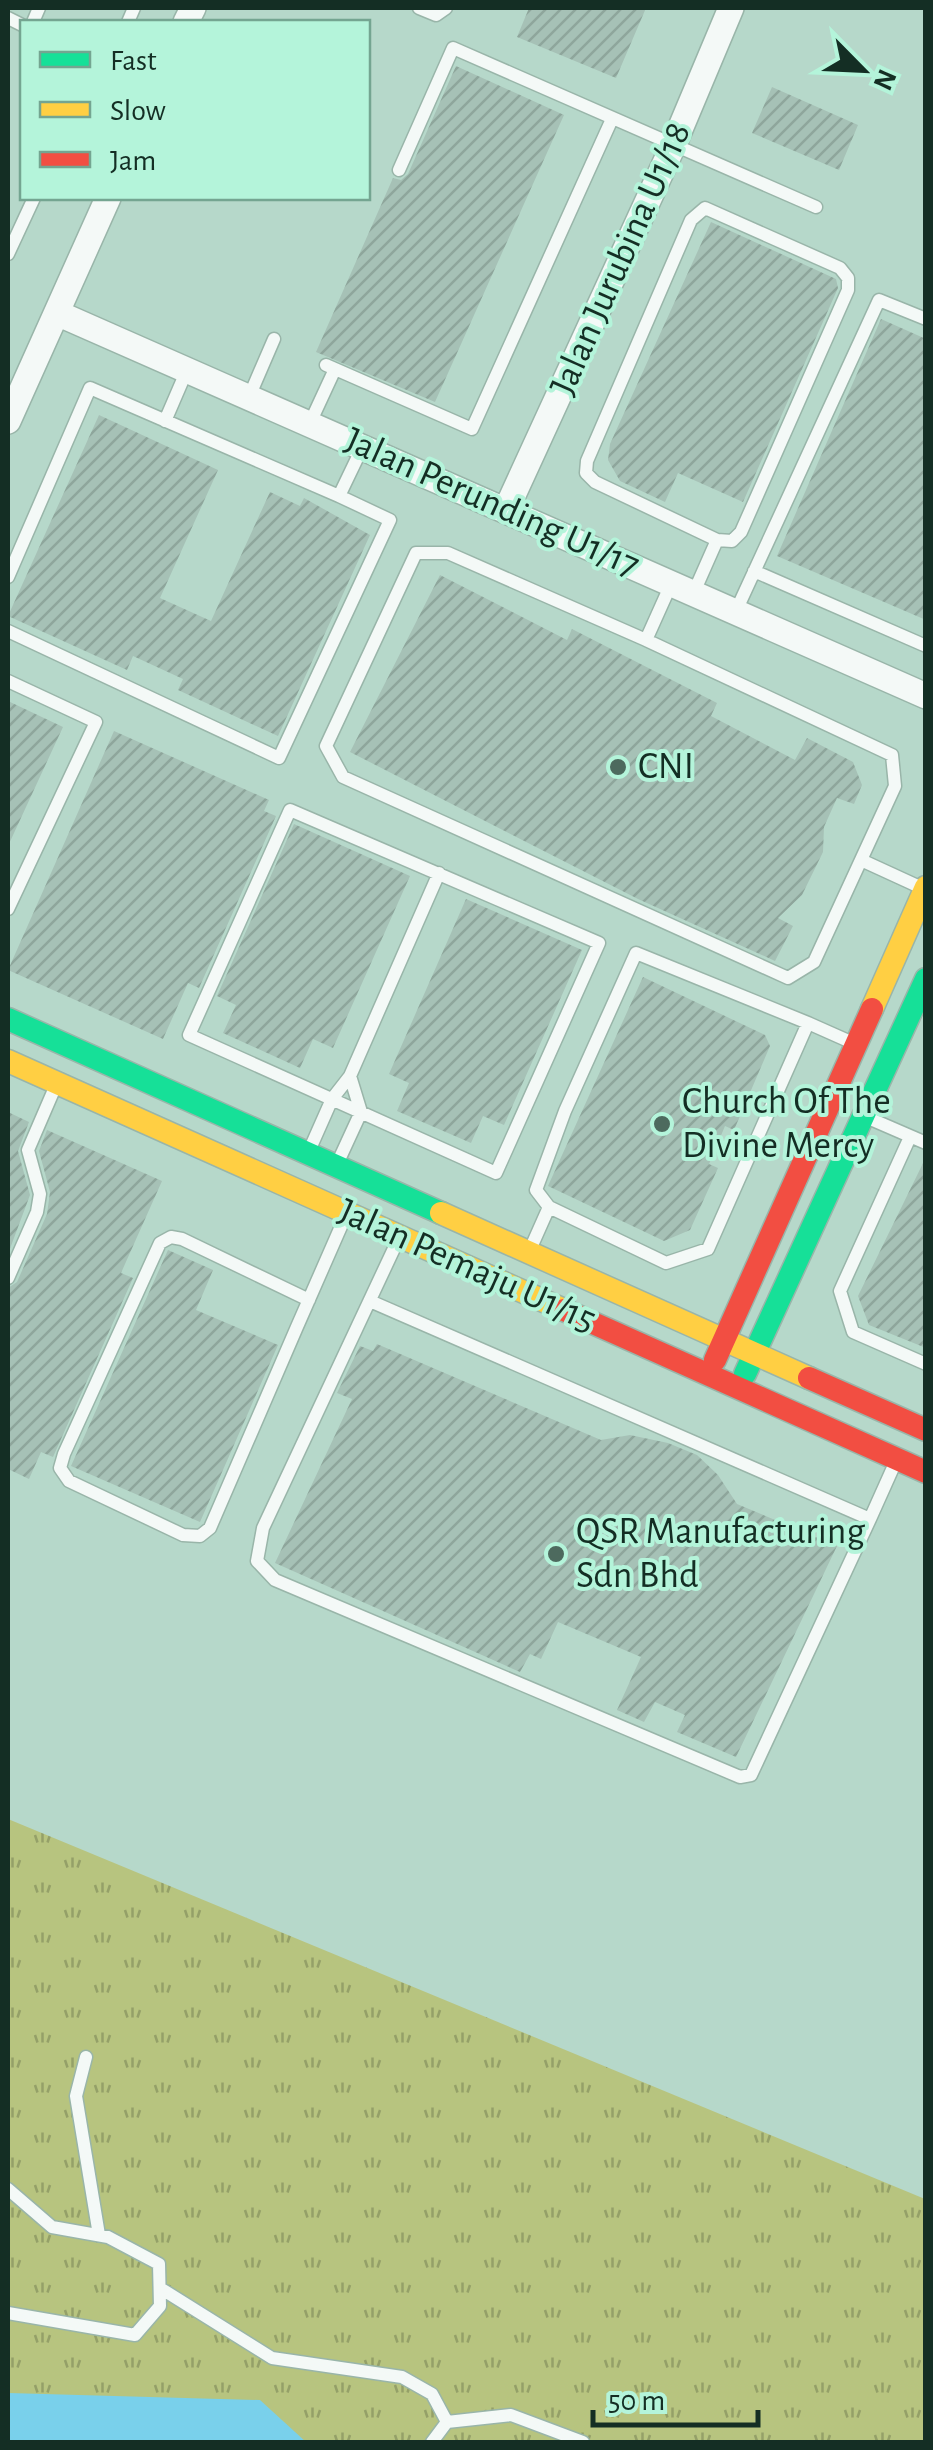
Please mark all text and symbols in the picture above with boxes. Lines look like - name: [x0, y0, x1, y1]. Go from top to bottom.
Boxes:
- legend: [20, 20, 370, 200]
- north arrow: [813, 20, 913, 120]
- text: Fast: [110, 46, 157, 76]
- text: N: [867, 65, 901, 94]
- text: Slow: [110, 96, 166, 126]
- street label: Jalan Jurubina U1/18: [544, 117, 698, 401]
- text: Jam: [110, 146, 156, 176]
- street label: Jalan Perunding U1/17: [339, 421, 645, 585]
- place label: CNI: [638, 748, 694, 786]
- marker: CNI: [607, 756, 629, 778]
- place label: Church Of The Divine Mercy: [682, 1083, 891, 1165]
- marker: Church Of The Divine Mercy: [651, 1113, 673, 1135]
- street label: Jalan Pemaju U1/15: [333, 1192, 601, 1340]
- place label: QSR Manufacturing Sdn Bhd: [576, 1513, 865, 1595]
- marker: QSR Manufacturing Sdn Bhd: [545, 1543, 567, 1565]
- scale bar: [593, 2365, 758, 2427]
- text: 50 m: [608, 2386, 665, 2416]

